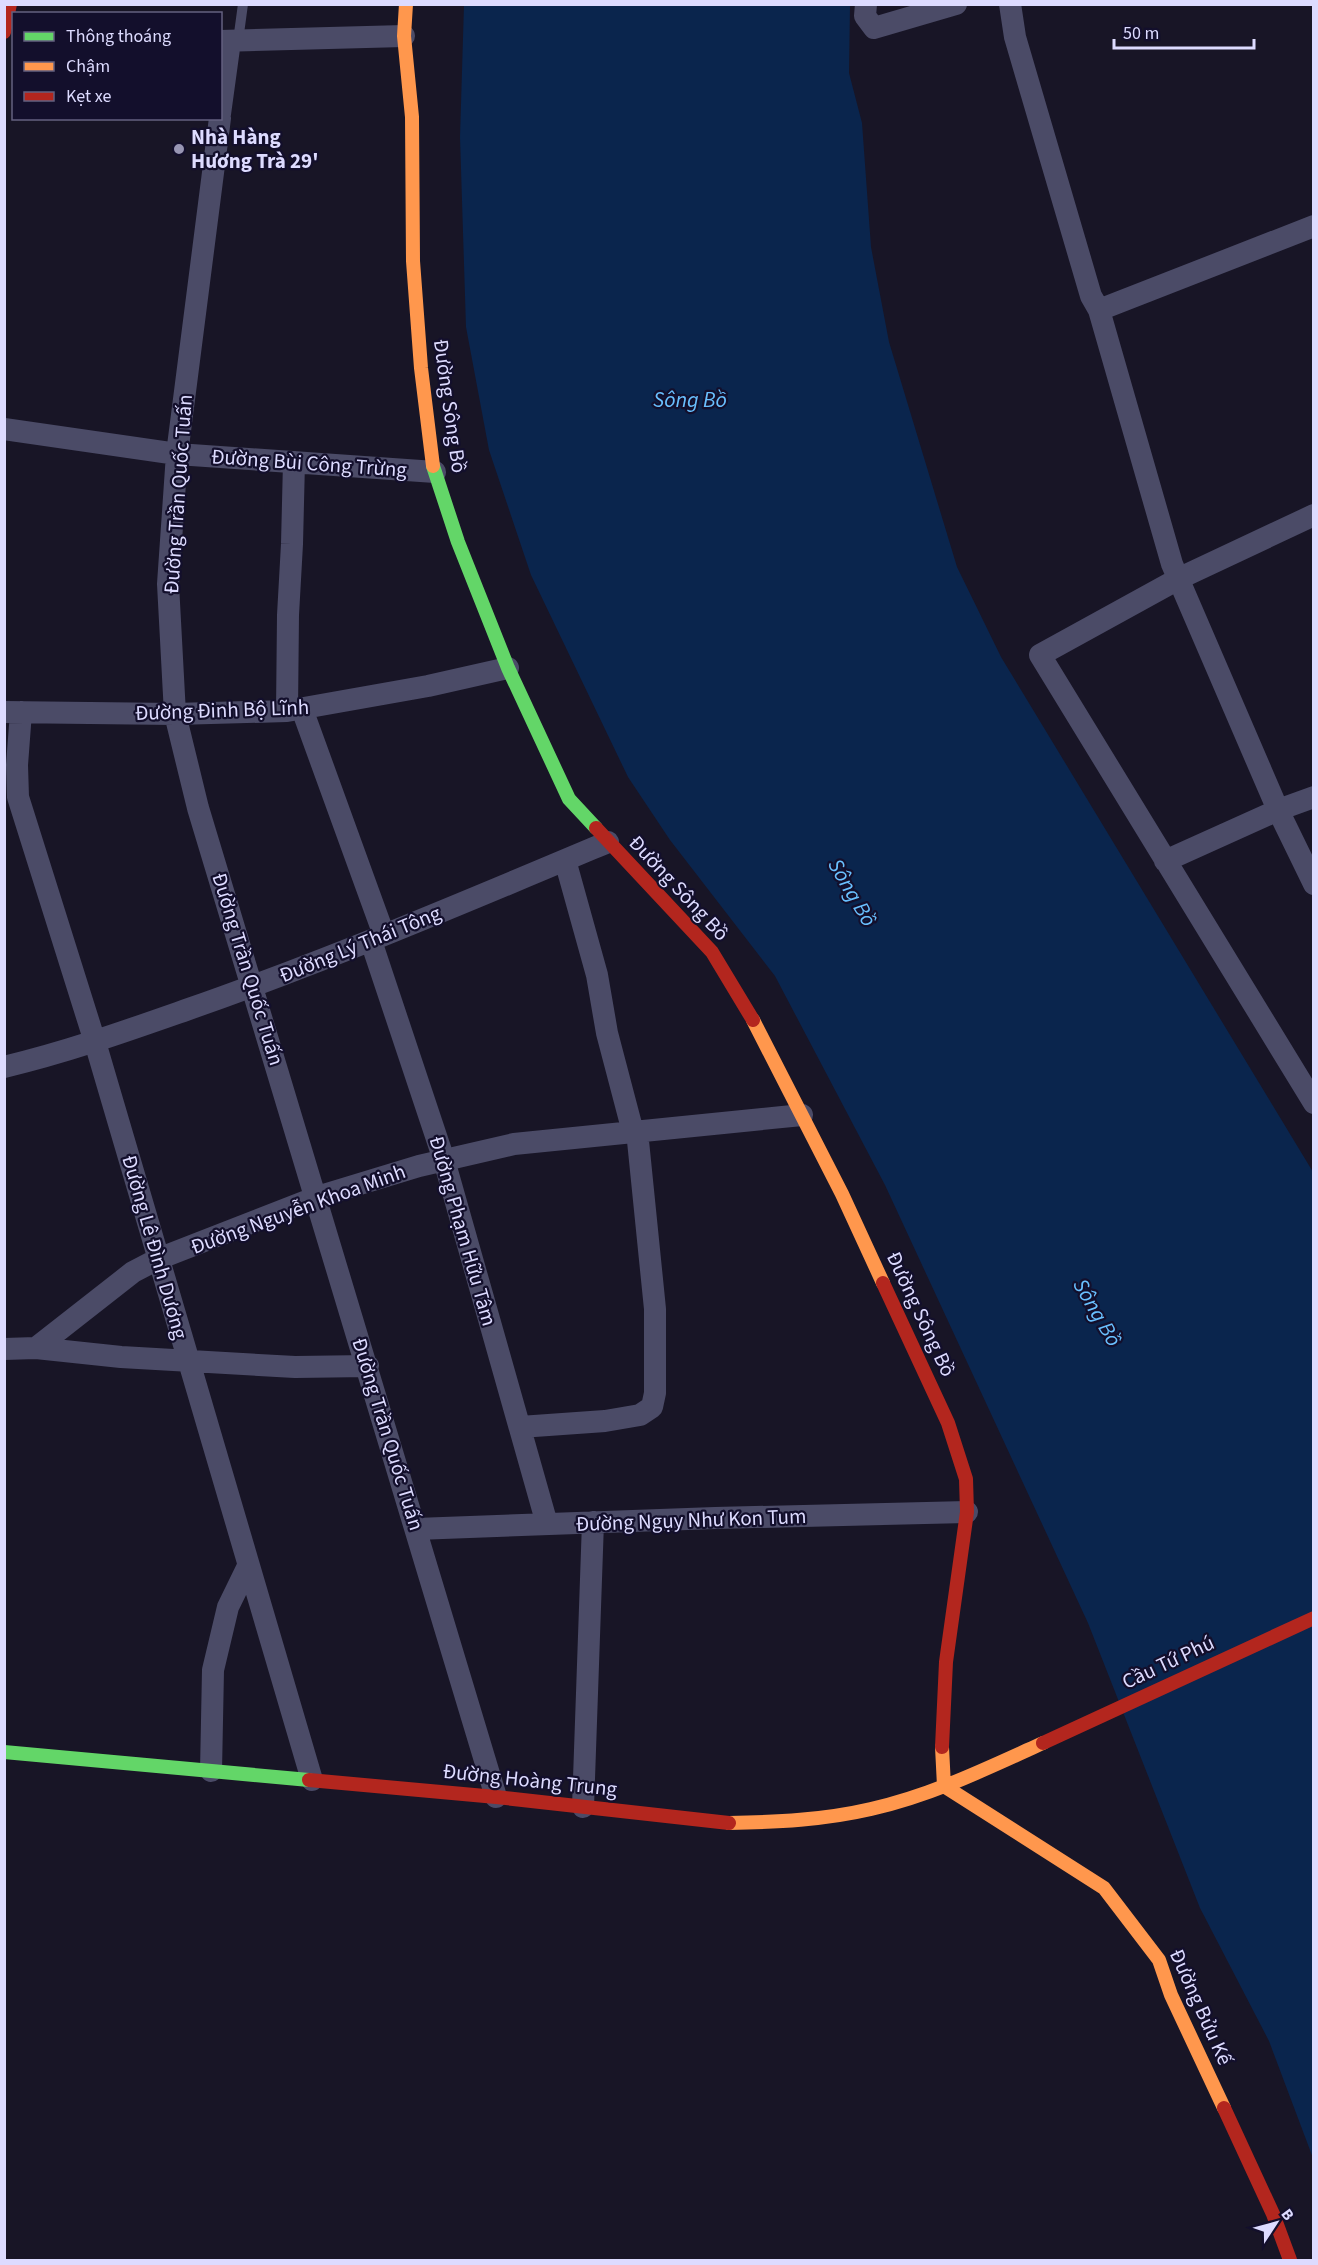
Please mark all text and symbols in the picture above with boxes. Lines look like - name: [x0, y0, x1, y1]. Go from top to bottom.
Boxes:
- legend: [12, 12, 222, 120]
- scale bar: [1114, 12, 1254, 50]
- text: 50 m: [1123, 21, 1159, 46]
- text: Thông thoáng: [66, 24, 171, 49]
- text: Chậm: [66, 54, 110, 79]
- text: Kẹt xe: [66, 84, 111, 109]
- place label: Nhà Hàng Hương Trà 29': [191, 122, 318, 176]
- marker: Nhà Hàng Hương Trà 29': [172, 142, 186, 156]
- street label: Đường Sông Bồ: [426, 337, 474, 475]
- water label: Sông Bồ: [653, 384, 727, 416]
- street label: Đường Trần Quốc Tuấn: [156, 393, 200, 595]
- street label: Đường Bùi Công Trừng: [210, 441, 408, 485]
- street label: Đường Đinh Bộ Lĩnh: [134, 692, 310, 728]
- street label: Đường Sông Bồ: [622, 828, 736, 948]
- water label: Sông Bồ: [820, 853, 884, 932]
- street label: Đường Trần Quốc Tuấn: [204, 869, 292, 1069]
- street label: Đường Lý Thái Tông: [275, 898, 446, 990]
- street label: Đường Phạm Hữu Tâm: [422, 1132, 504, 1330]
- street label: Đường Lê Đình Dương: [114, 1151, 196, 1343]
- street label: Đường Nguyễn Khoa Minh: [186, 1156, 410, 1262]
- street label: Đường Sông Bồ: [879, 1246, 963, 1382]
- water label: Sông Bồ: [1065, 1273, 1129, 1352]
- street label: Đường Trần Quốc Tuấn: [344, 1334, 432, 1534]
- street label: Đường Ngụy Như Kon Tum: [575, 1501, 807, 1539]
- street label: Cầu Tứ Phú: [1117, 1628, 1219, 1696]
- street label: Đường Hoàng Trung: [441, 1756, 619, 1804]
- street label: Đường Bửu Kế: [1162, 1944, 1240, 2070]
- north arrow: [1246, 2193, 1306, 2253]
- text: B: [1276, 2204, 1299, 2225]

